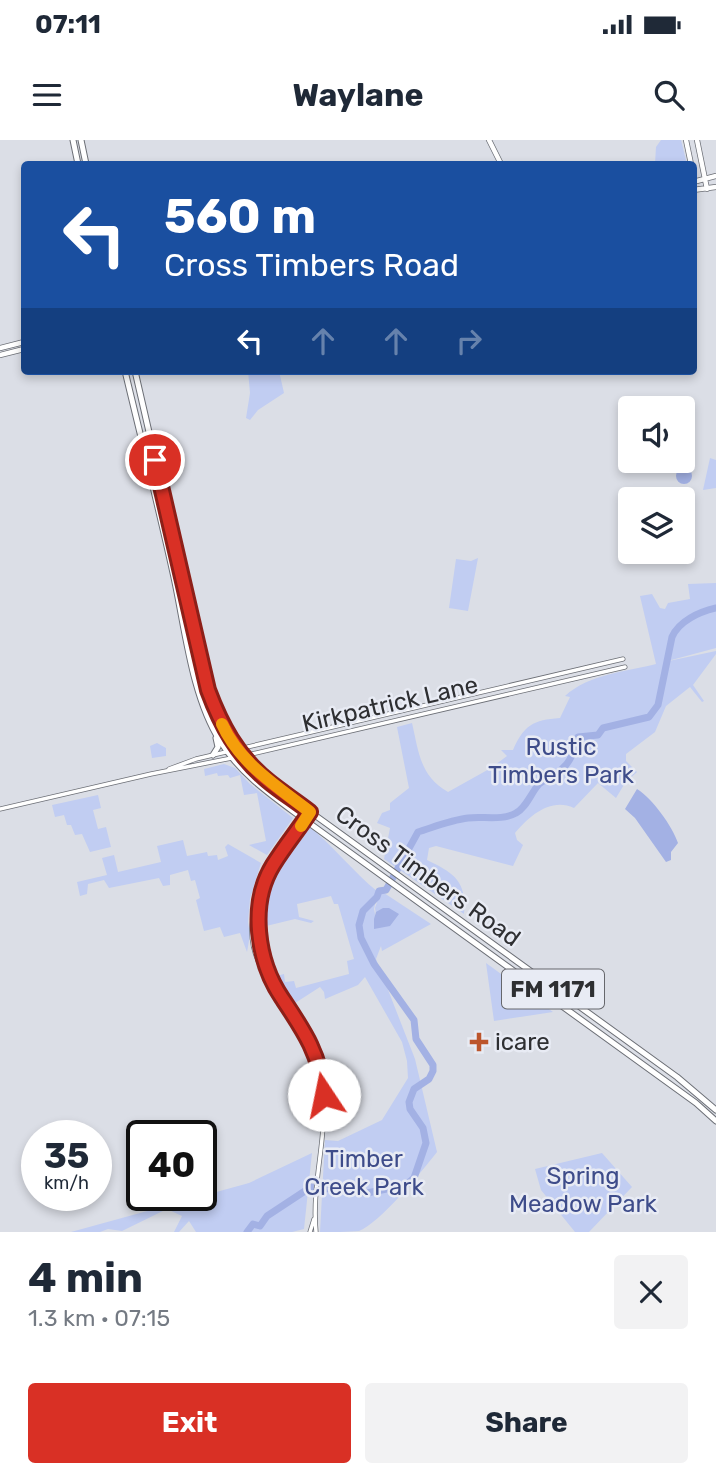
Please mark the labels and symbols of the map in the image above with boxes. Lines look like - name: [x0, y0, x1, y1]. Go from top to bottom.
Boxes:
- pin: [125, 430, 185, 490]
- street label: Kirkpatrick Lane: [299, 670, 481, 738]
- park label: Rustic Timbers Park: [488, 733, 635, 789]
- street label: Cross Timbers Road: [330, 800, 526, 952]
- road number: FM 1171: [502, 970, 604, 1009]
- place label: icare: [495, 1028, 550, 1056]
- marker: icare: [469, 1032, 489, 1052]
- position arrow: [287, 1058, 361, 1132]
- speed limit sign: 40: [126, 1120, 217, 1211]
- park label: Timber Creek Park: [304, 1145, 424, 1201]
- park label: Spring Meadow Park: [509, 1162, 658, 1218]

